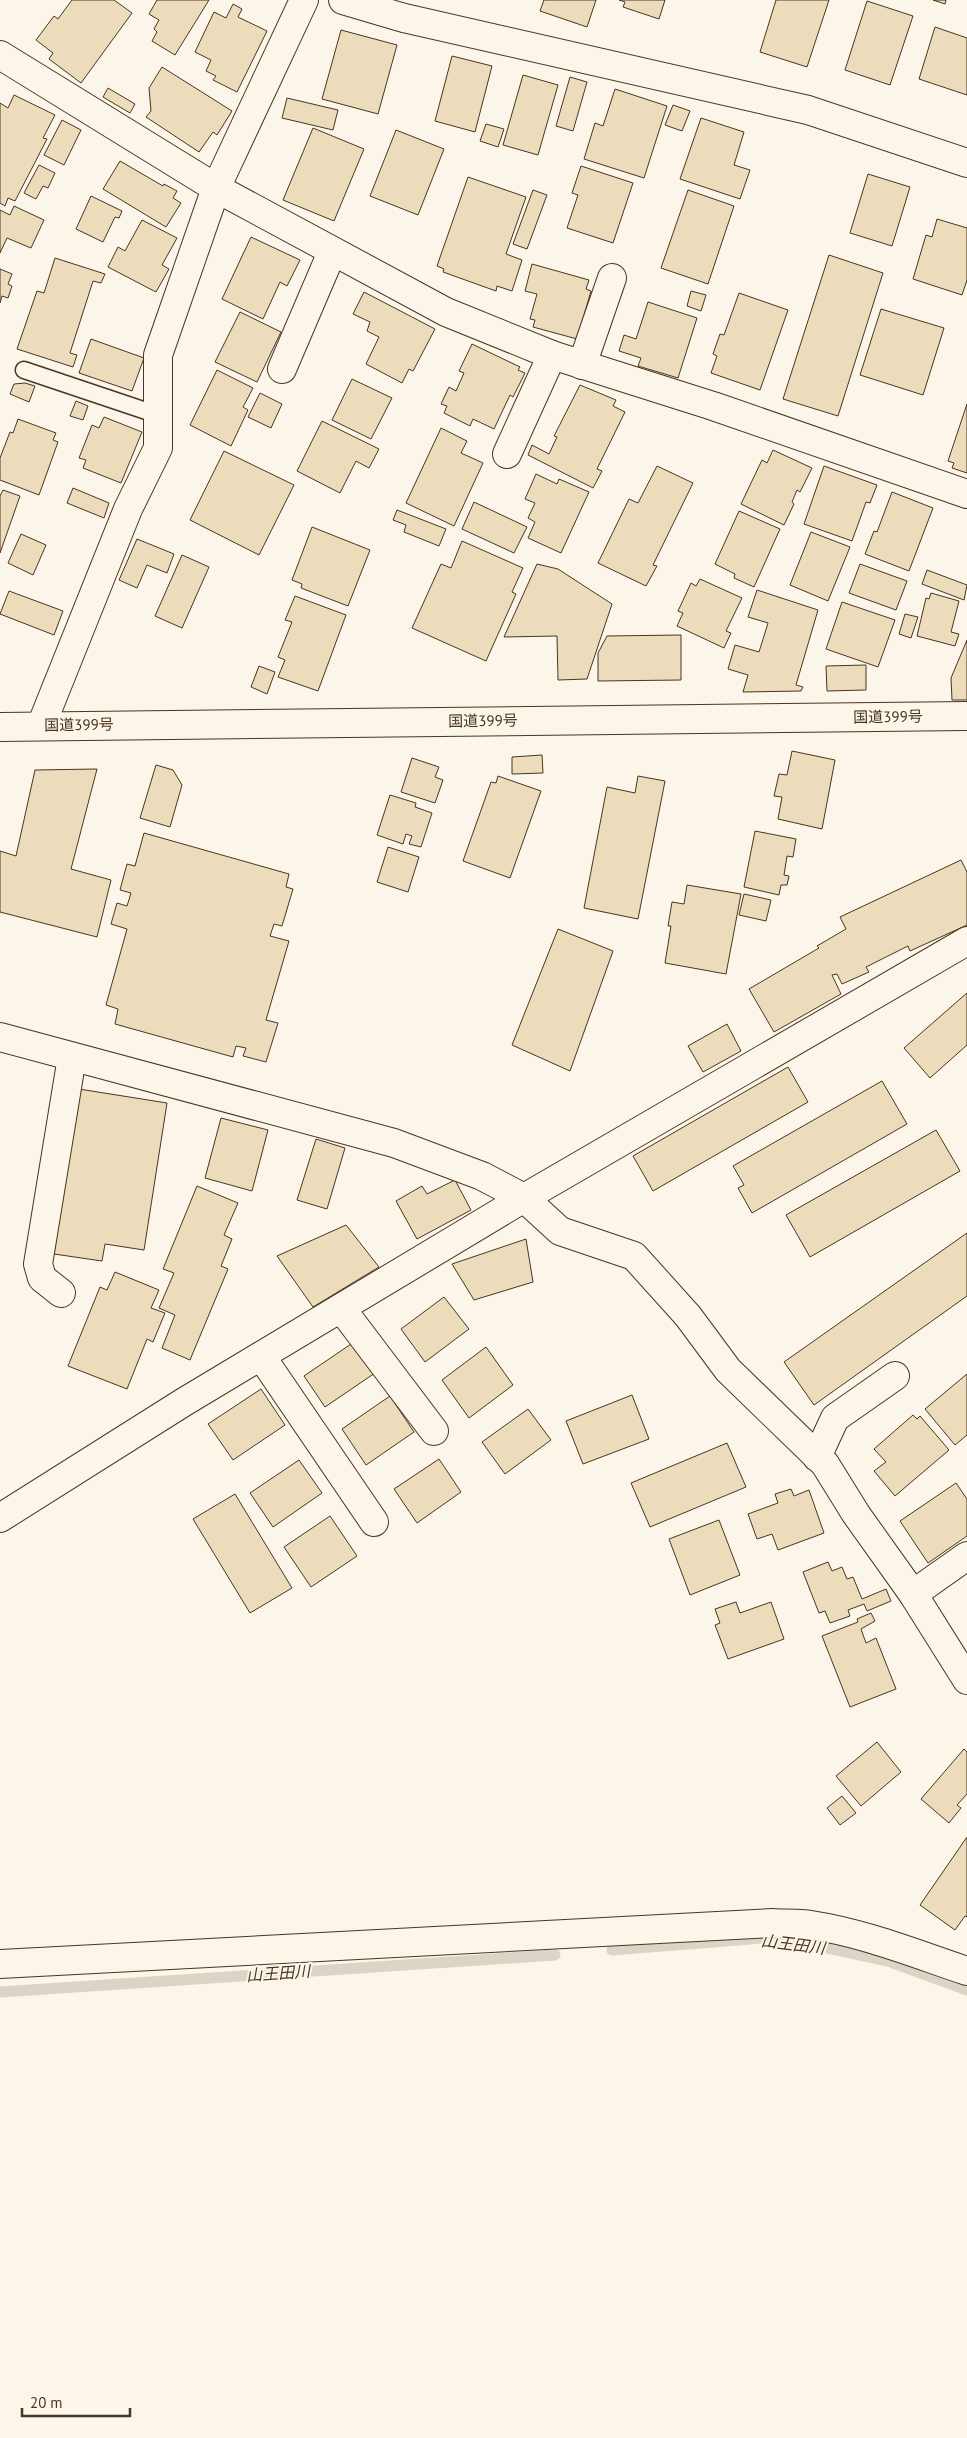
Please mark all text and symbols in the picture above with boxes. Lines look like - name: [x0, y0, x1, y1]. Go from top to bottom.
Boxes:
- street label: 国道399号: [853, 706, 923, 727]
- street label: 国道399号: [448, 710, 518, 731]
- street label: 国道399号: [44, 714, 114, 735]
- water label: 山王田川: [760, 1930, 828, 1958]
- water label: 山王田川: [245, 1961, 313, 1985]
- scale bar: [22, 2386, 130, 2418]
- text: 20 m: [30, 2393, 63, 2412]

